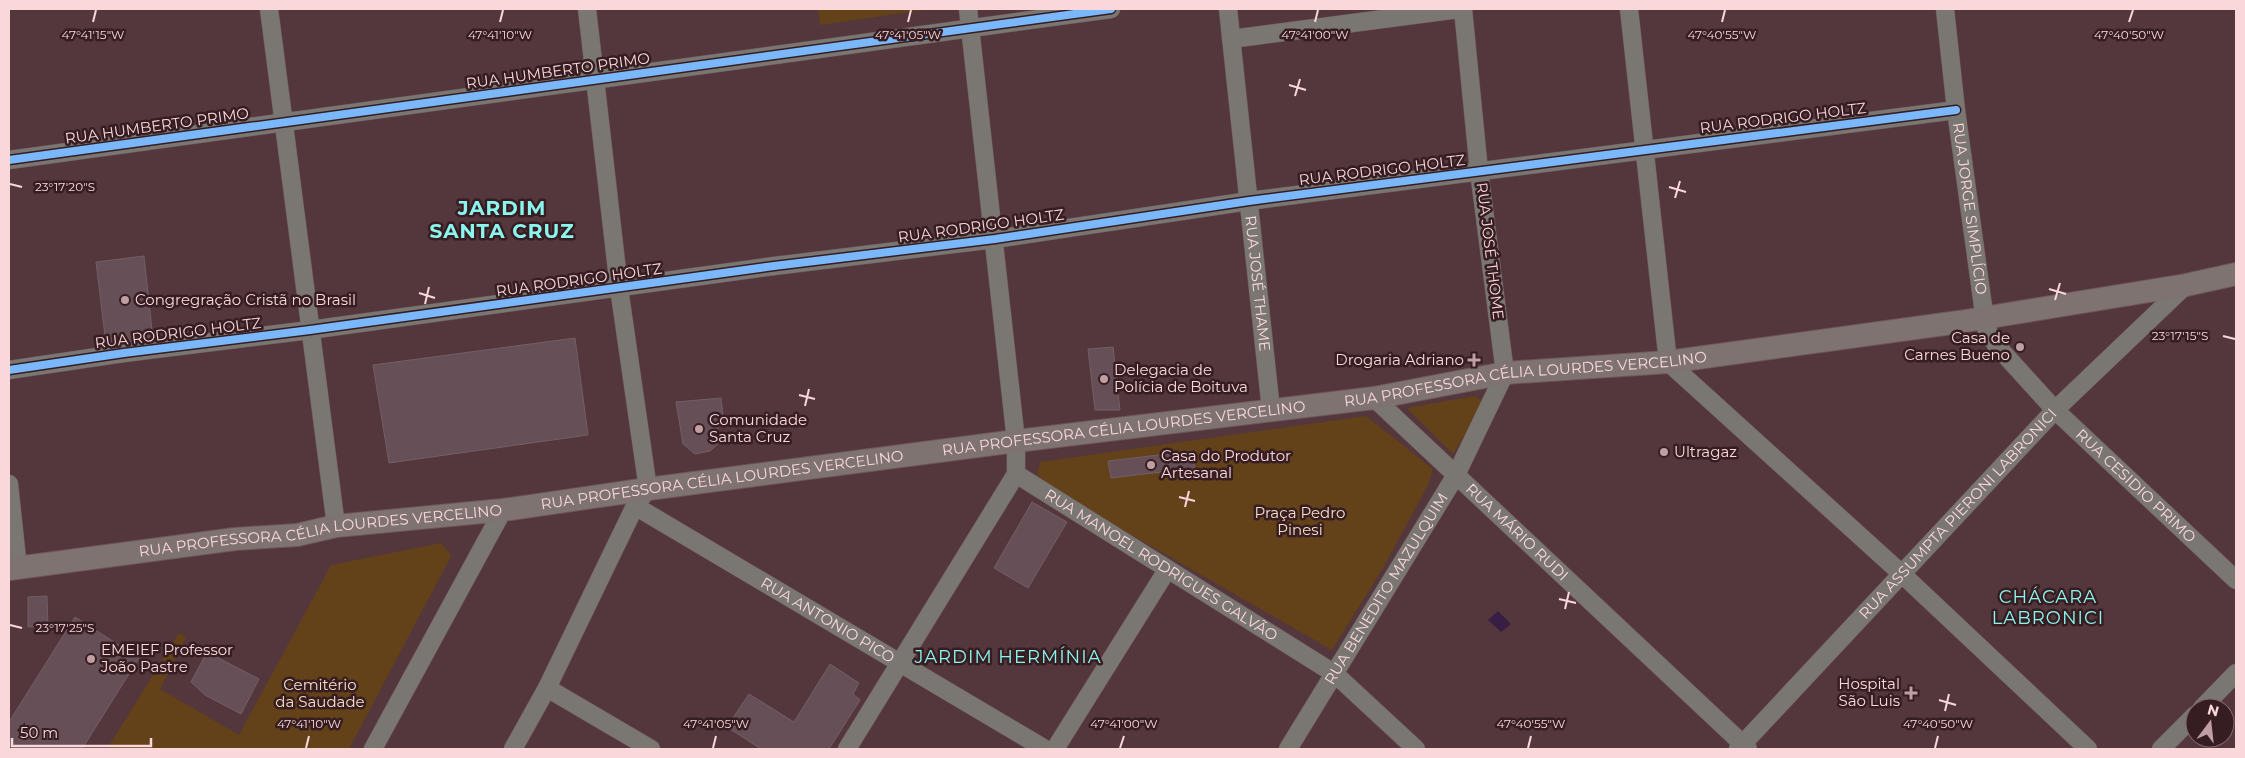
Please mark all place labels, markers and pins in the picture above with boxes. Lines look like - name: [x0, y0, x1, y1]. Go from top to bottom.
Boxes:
- place label: Congregração Cristã no Brasil: [135, 290, 356, 309]
- marker: Congregração Cristã no Brasil: [119, 294, 131, 306]
- place label: Casa de Carnes Bueno: [1904, 328, 2010, 364]
- marker: Casa de Carnes Bueno: [2014, 341, 2026, 353]
- place label: Drogaria Adriano: [1335, 350, 1464, 369]
- marker: Drogaria Adriano: [1468, 354, 1480, 366]
- place label: Delegacia de Polícia de Boituva: [1114, 360, 1248, 396]
- marker: Delegacia de Polícia de Boituva: [1098, 373, 1110, 385]
- place label: Comunidade Santa Cruz: [709, 410, 807, 446]
- marker: Comunidade Santa Cruz: [693, 423, 705, 435]
- place label: Ultragaz: [1674, 442, 1737, 461]
- place label: Casa do Produtor Artesanal: [1161, 446, 1291, 482]
- marker: Ultragaz: [1658, 446, 1670, 458]
- marker: Casa do Produtor Artesanal: [1145, 459, 1157, 471]
- place label: EMEIEF Professor João Pastre: [100, 640, 233, 676]
- marker: EMEIEF Professor João Pastre: [85, 653, 97, 665]
- place label: Hospital São Luis: [1838, 674, 1900, 710]
- marker: Hospital São Luis: [1904, 686, 1918, 700]

